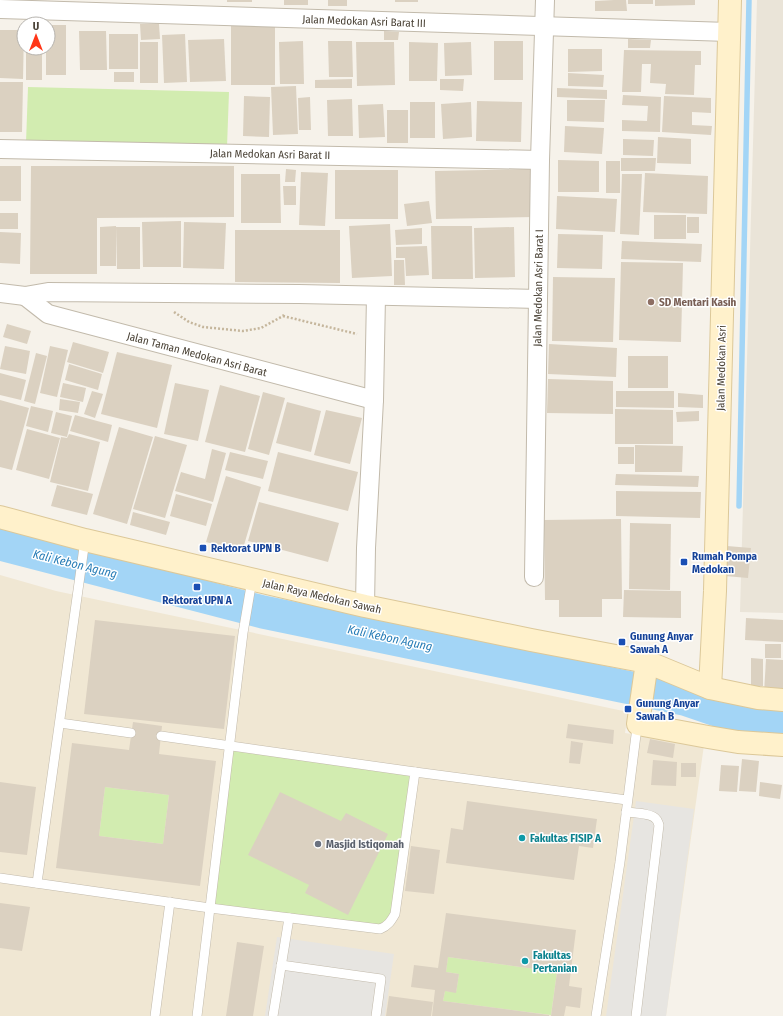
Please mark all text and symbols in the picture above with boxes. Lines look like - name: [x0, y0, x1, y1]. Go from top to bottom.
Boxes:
- street label: Jalan Medokan Asri Barat III: [302, 13, 426, 30]
- north arrow: [16, 16, 56, 56]
- text: U: [33, 20, 39, 33]
- street label: Jalan Medokan Asri Barat II: [210, 147, 330, 162]
- street label: Jalan Medokan Asri Barat I: [531, 229, 546, 347]
- place label: SD Mentari Kasih: [659, 296, 737, 309]
- marker: SD Mentari Kasih: [646, 297, 656, 307]
- street label: Jalan Medokan Asri: [714, 325, 729, 411]
- street label: Jalan Taman Medokan Asri Barat: [125, 330, 269, 380]
- place label: Rektorat UPN B: [211, 542, 281, 555]
- marker: Rektorat UPN B: [198, 543, 208, 553]
- water label: Kali Kebon Agung: [31, 547, 119, 581]
- place label: Rumah Pompa Medokan: [692, 550, 758, 576]
- marker: Rumah Pompa Medokan: [679, 557, 689, 567]
- street label: Jalan Raya Medokan Sawah: [261, 576, 383, 616]
- marker: Rektorat UPN A: [192, 582, 202, 592]
- place label: Rektorat UPN A: [162, 594, 233, 607]
- water label: Kali Kebon Agung: [346, 622, 434, 654]
- place label: Gunung Anyar Sawah A: [630, 630, 694, 656]
- marker: Gunung Anyar Sawah A: [617, 637, 627, 647]
- place label: Gunung Anyar Sawah B: [636, 697, 700, 723]
- marker: Gunung Anyar Sawah B: [623, 704, 633, 714]
- place label: Fakultas FISIP A: [530, 832, 602, 845]
- marker: Fakultas FISIP A: [517, 833, 527, 843]
- place label: Masjid Istiqomah: [326, 838, 404, 851]
- marker: Masjid Istiqomah: [313, 839, 323, 849]
- place label: Fakultas Pertanian: [533, 949, 578, 975]
- marker: Fakultas Pertanian: [520, 956, 530, 966]

